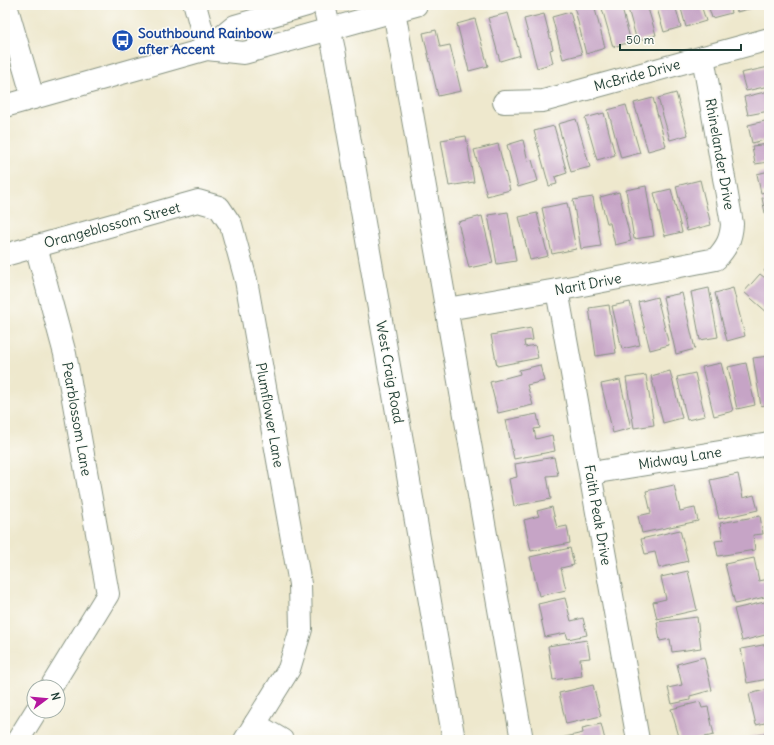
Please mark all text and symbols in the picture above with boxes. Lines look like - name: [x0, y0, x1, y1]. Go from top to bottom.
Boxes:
- place label: Southbound Rainbow after Accent: [138, 24, 273, 58]
- scale bar: [620, 26, 741, 52]
- bus stop icon: Southbound Rainbow after Accent: [109, 28, 135, 54]
- text: 50 m: [626, 32, 655, 47]
- street label: McBride Drive: [592, 55, 682, 95]
- street label: Rhinelander Drive: [701, 97, 739, 211]
- street label: Orangeblossom Street: [42, 198, 182, 252]
- street label: Narit Drive: [553, 269, 623, 299]
- street label: West Craig Road: [372, 319, 408, 425]
- street label: Pearblossom Lane: [58, 361, 96, 477]
- street label: Plumflower Lane: [252, 361, 288, 469]
- street label: Midway Lane: [637, 443, 723, 473]
- street label: Faith Peak Drive: [580, 463, 616, 567]
- north arrow: [26, 679, 66, 719]
- text: N: [48, 691, 63, 702]

